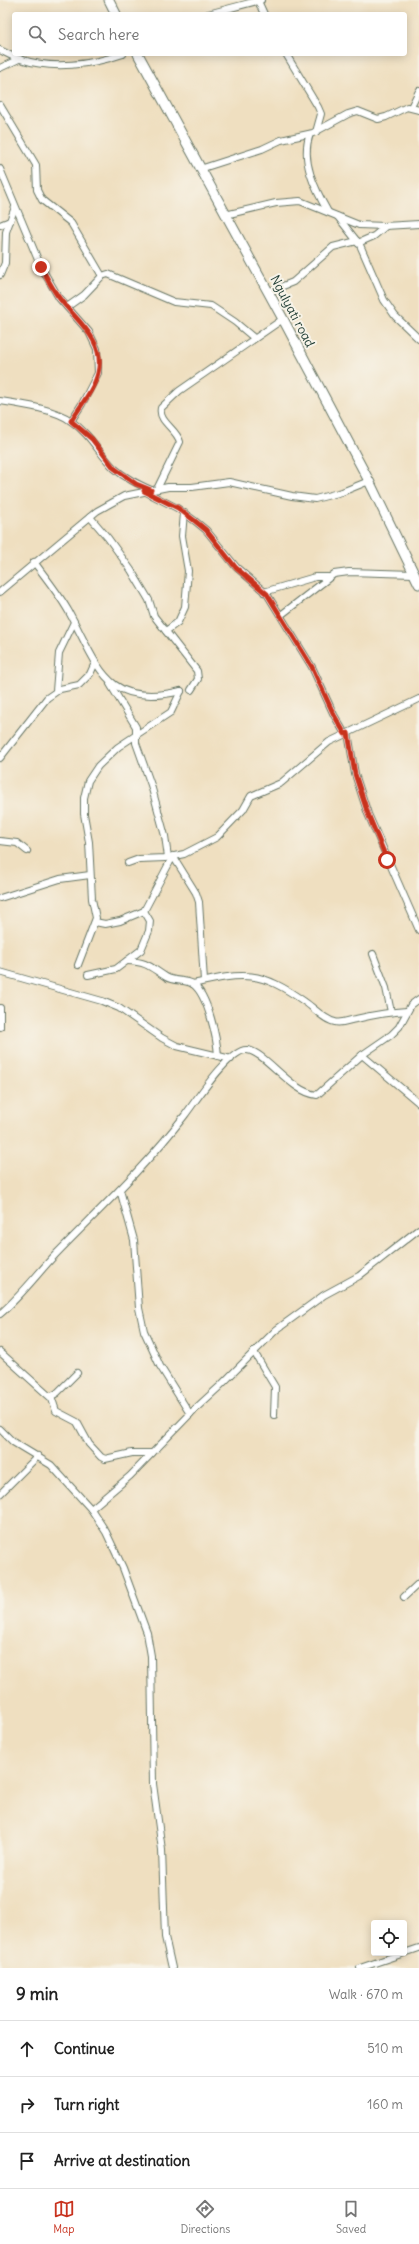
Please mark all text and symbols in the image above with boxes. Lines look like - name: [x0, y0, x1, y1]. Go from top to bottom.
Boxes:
- search box: [12, 12, 407, 56]
- icon: search: [26, 23, 48, 45]
- text: Search here: [58, 25, 139, 44]
- route end: [32, 258, 50, 276]
- street label: Ngulyati road: [266, 272, 319, 351]
- route start: [378, 851, 396, 869]
- map controls: [371, 1920, 407, 1956]
- button: locate: [371, 1920, 407, 1956]
- text: 9 min: [16, 1983, 58, 2005]
- text: Walk · 670 m: [329, 1986, 403, 2003]
- icon: ahead: [16, 2038, 38, 2060]
- text: Continue: [54, 2039, 115, 2058]
- text: 510 m: [367, 2040, 403, 2057]
- icon: right: [16, 2094, 38, 2116]
- text: Turn right: [54, 2095, 119, 2114]
- text: 160 m: [367, 2096, 403, 2113]
- icon: arrive: [16, 2150, 38, 2172]
- text: Arrive at destination: [54, 2151, 190, 2170]
- tab: Map: [53, 2198, 75, 2236]
- tab: Directions: [181, 2198, 230, 2236]
- tab: Saved: [336, 2198, 366, 2236]

